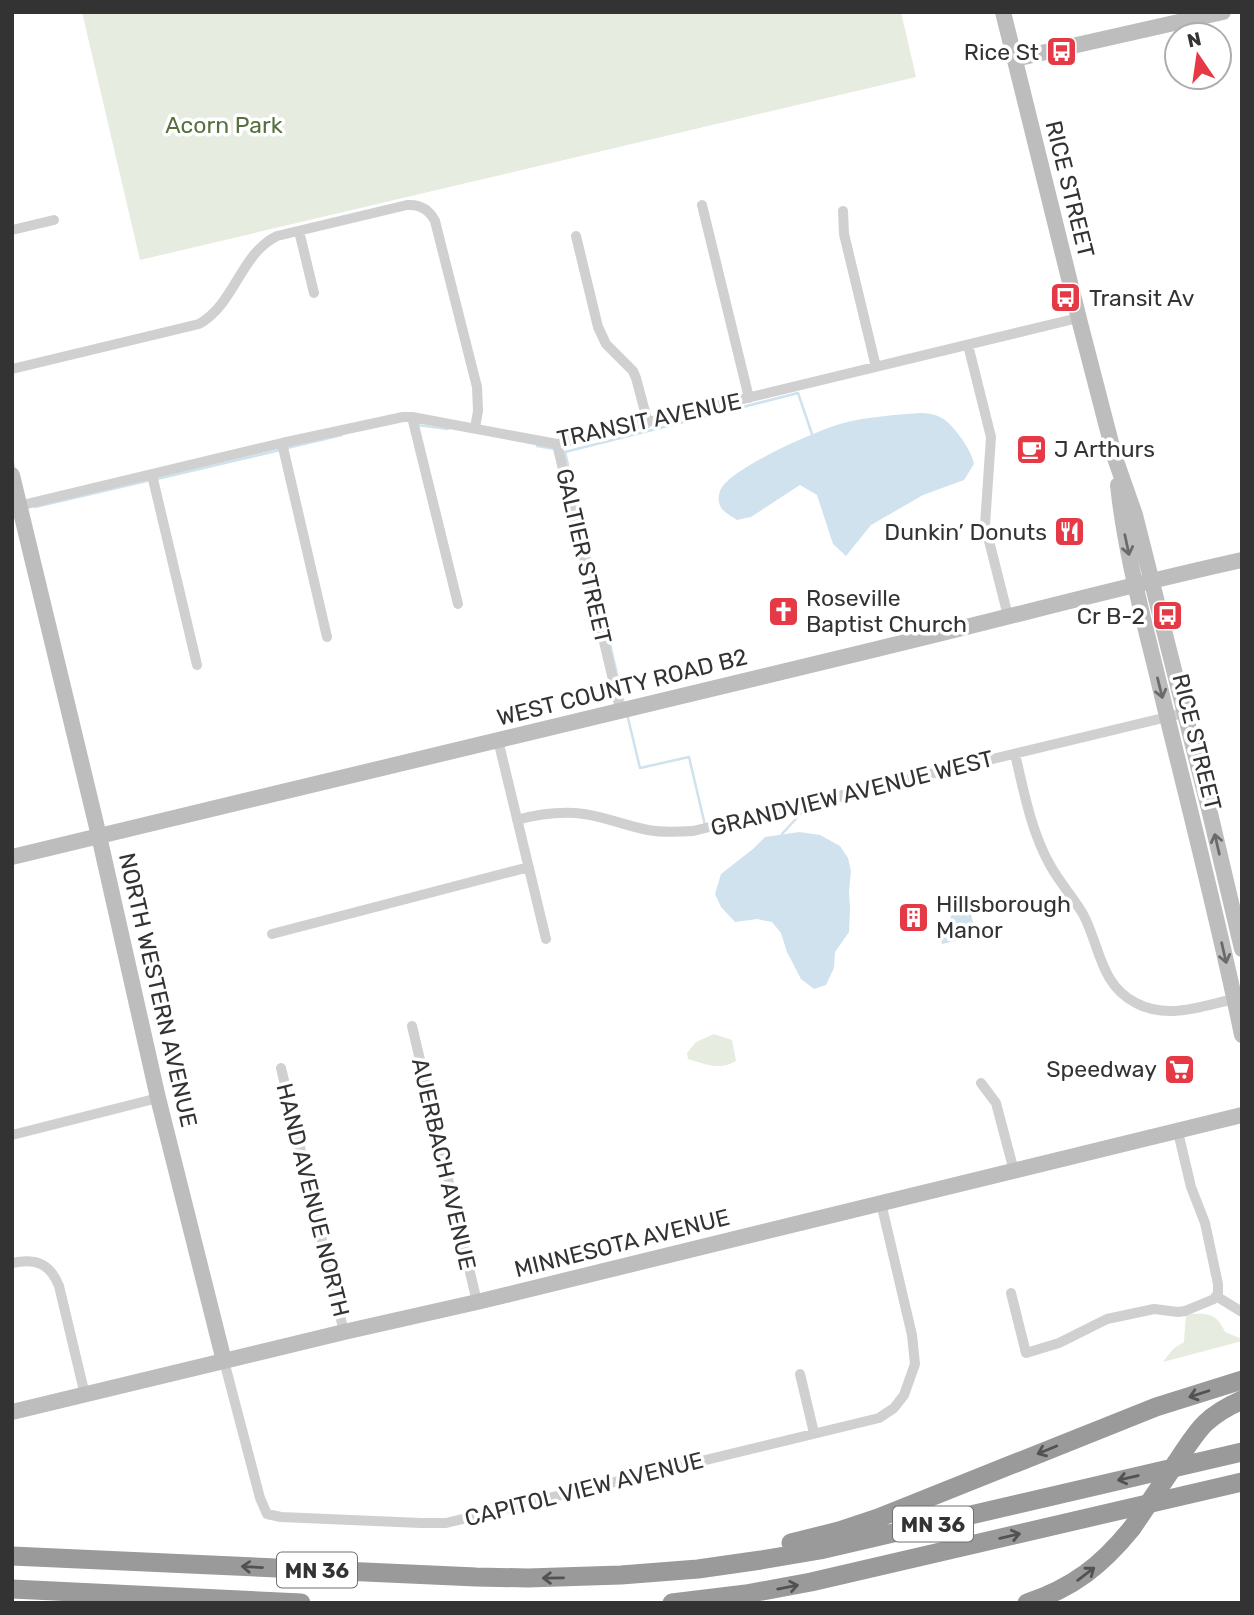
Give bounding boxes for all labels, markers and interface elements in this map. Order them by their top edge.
north arrow [1163,21,1233,91]
text: N [1185,27,1204,53]
bus stop icon: Rice St [1045,35,1079,69]
place label: Rice St [964,38,1039,66]
park label: Acorn Park [165,111,283,139]
street label: RICE STREET [1039,118,1101,260]
bus stop icon: Transit Av [1049,281,1083,315]
place label: Transit Av [1089,284,1195,312]
street label: TRANSIT AVENUE [554,387,744,453]
cafe icon: J Arthurs [1014,432,1048,466]
place label: J Arthurs [1054,435,1155,463]
street label: GALTIER STREET [550,466,618,646]
restaurant icon: Dunkin’ Donuts [1053,515,1087,549]
place label: Dunkin’ Donuts [884,518,1047,546]
one-way arrow [1120,533,1134,556]
place label: Roseville Baptist Church [806,584,967,638]
church icon: Roseville Baptist Church [766,594,800,628]
bus stop icon: Cr B-2 [1151,599,1185,633]
place label: Cr B-2 [1077,602,1145,630]
street label: WEST COUNTY ROAD B2 [494,642,750,732]
street label: RICE STREET [1166,671,1228,813]
one-way arrow [1154,676,1167,699]
street label: GRANDVIEW AVENUE WEST [708,744,996,842]
one-way arrow [1210,833,1223,856]
street label: NORTH WESTERN AVENUE [113,850,203,1130]
place label: Hillsborough Manor [936,890,1071,944]
building icon: Hillsborough Manor [896,900,930,934]
one-way arrow [1218,941,1232,964]
supermarket icon: Speedway [1163,1052,1197,1086]
street label: AUERBACH AVENUE [406,1055,482,1273]
place label: Speedway [1046,1055,1157,1083]
street label: HAND AVENUE NORTH [270,1080,356,1320]
street label: MINNESOTA AVENUE [512,1203,732,1283]
one-way arrow [1188,1388,1210,1401]
one-way arrow [1036,1445,1058,1458]
street label: CAPITOL VIEW AVENUE [462,1446,706,1532]
one-way arrow [1117,1472,1140,1486]
road number: MN 36 [893,1506,973,1542]
one-way arrow [998,1529,1021,1542]
road number: MN 36 [277,1552,357,1588]
one-way arrow [241,1560,264,1573]
one-way arrow [1076,1567,1094,1582]
one-way arrow [542,1571,565,1584]
one-way arrow [776,1579,799,1593]

